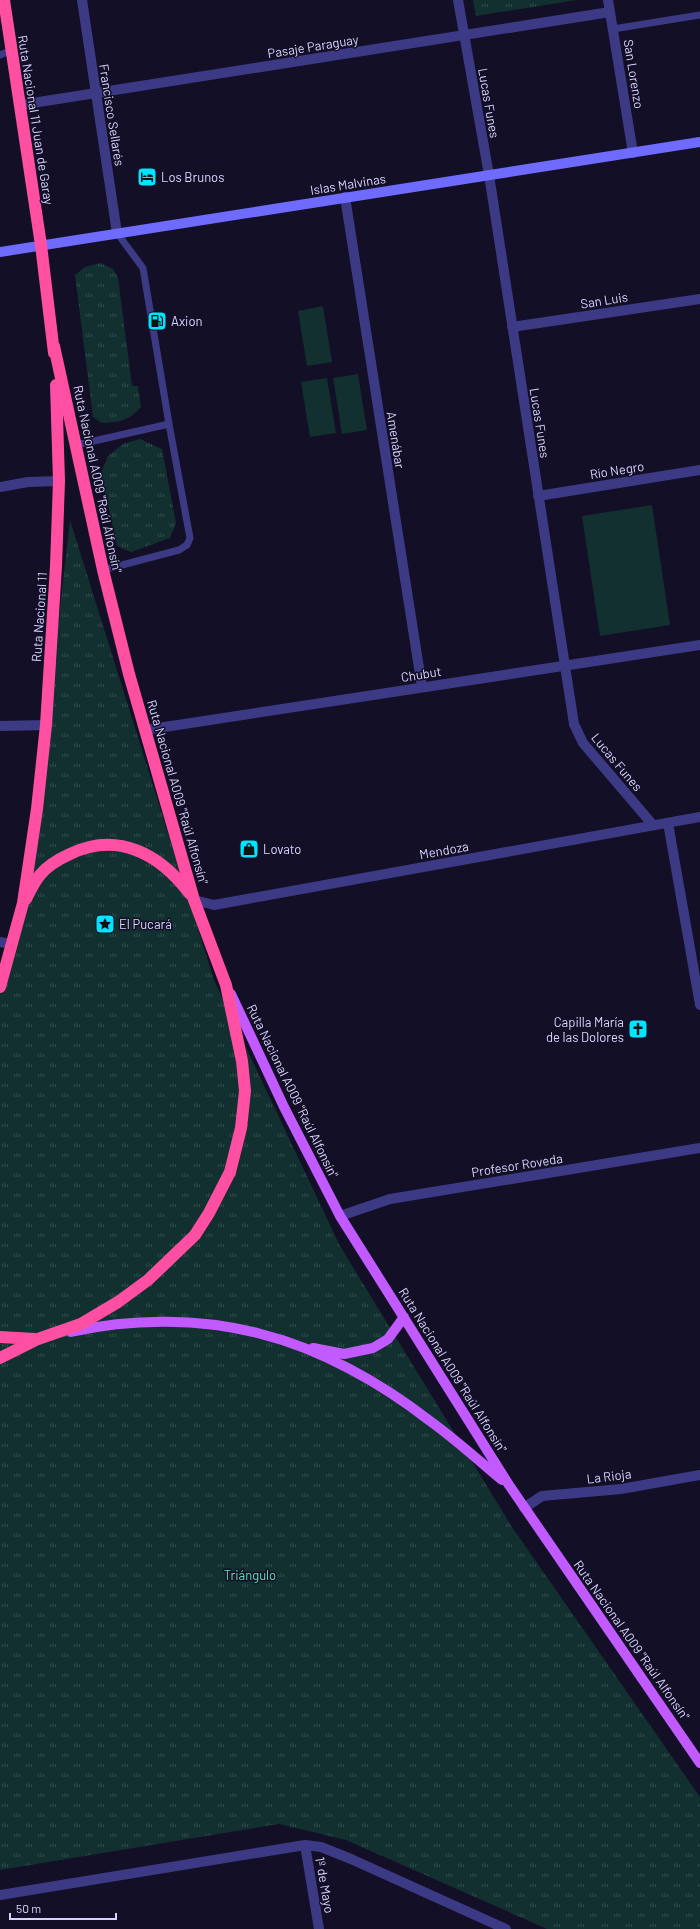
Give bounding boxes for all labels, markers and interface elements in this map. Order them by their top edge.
street label: Pasaje Paraguay [266,31,360,61]
street label: Ruta Nacional 11 Juan de Garay [15,34,57,206]
street label: San Lorenzo [621,38,647,110]
street label: Francisco Sellarés [96,63,128,167]
street label: Lucas Funes [475,67,503,139]
hotel icon: Los Brunos [136,166,158,188]
place label: Los Brunos [161,169,224,185]
street label: Islas Malvinas [309,170,387,198]
street label: San Luis [579,288,629,312]
fuel station icon: Axion [146,310,168,332]
place label: Axion [171,313,203,329]
street label: Ruta Nacional A009 "Raúl Alfonsín" [70,384,126,575]
street label: Lucas Funes [527,387,553,459]
street label: Amenábar [384,410,408,470]
street label: Río Negro [589,458,645,482]
street label: Ruta Nacional 11 [28,572,50,662]
street label: Chubut [400,663,442,685]
street label: Ruta Nacional A009 "Raúl Alfonsín" [144,698,212,887]
street label: Lucas Funes [588,730,646,794]
shop icon: Lovato [238,838,260,860]
street label: Mendoza [418,838,470,862]
place label: Lovato [263,841,301,857]
place icon: El Pucará [94,913,116,935]
place label: El Pucará [119,916,172,932]
street label: Ruta Nacional A009 "Raúl Alfonsín" [244,1001,342,1181]
place label: Capilla María de las Dolores [546,1014,624,1045]
church icon: Capilla María de las Dolores [627,1018,649,1040]
street label: Profesor Roveda [470,1150,564,1180]
street label: Ruta Nacional A009 "Raúl Alfonsín" [396,1285,511,1456]
street label: La Rioja [586,1465,632,1487]
street label: Ruta Nacional A009 "Raúl Alfonsín" [571,1557,694,1723]
park label: Triángulo [224,1567,276,1583]
street label: 1º de Mayo [312,1856,338,1914]
scale bar [10,1895,116,1921]
text: 50 m [16,1901,41,1915]

